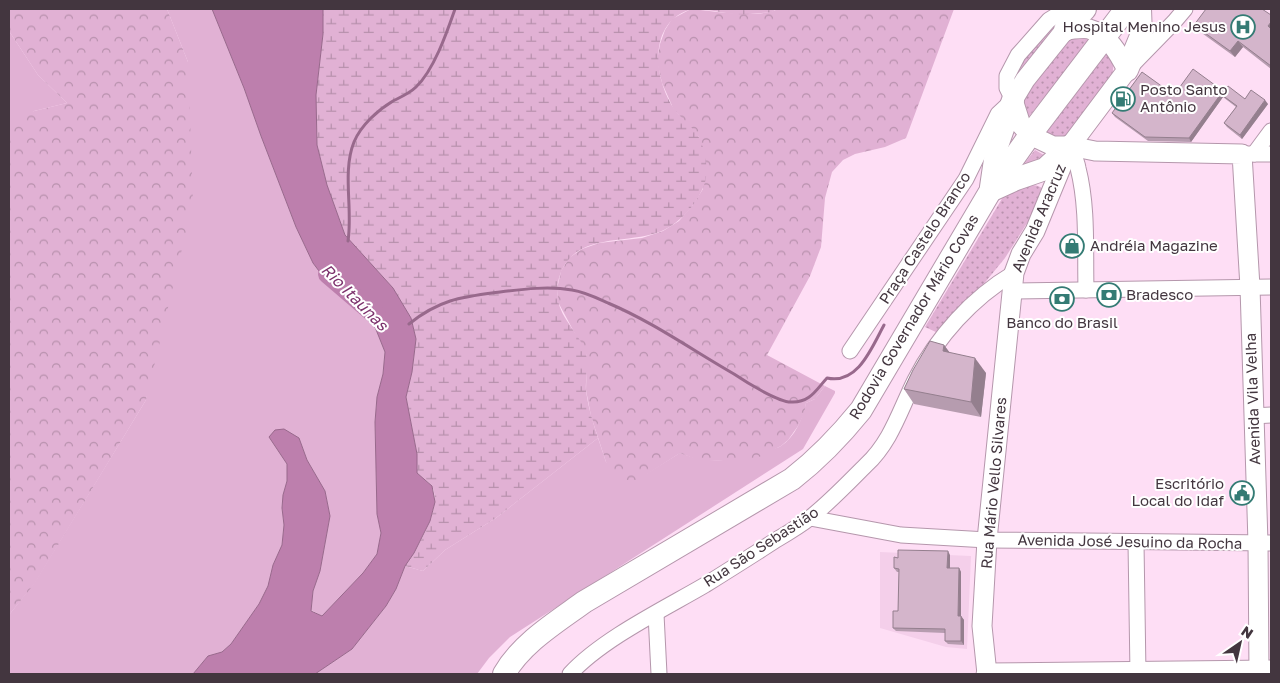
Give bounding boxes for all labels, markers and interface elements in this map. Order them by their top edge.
hospital icon: Hospital Menino Jesus [1230,14,1256,40]
place label: Hospital Menino Jesus [1063,17,1226,35]
place label: Posto Santo Antônio [1140,80,1228,115]
fuel station icon: Posto Santo Antônio [1110,86,1136,112]
street label: Avenida Aracruz [1007,161,1069,274]
street label: Praça Castelo Branco [875,168,974,307]
street label: Rodovia Governador Mário Covas [845,211,982,422]
shop icon: Andréia Magazine [1059,233,1085,259]
place label: Andréia Magazine [1090,236,1218,254]
water label: Rio Itaúnas [317,259,394,336]
bank icon: Bradesco [1096,282,1122,308]
place label: Bradesco [1126,285,1193,303]
bank icon: Banco do Brasil [1049,286,1075,312]
place label: Banco do Brasil [1006,313,1118,331]
street label: Avenida Vila Velha [1241,333,1263,465]
street label: Rua Mário Vello Silvares [977,396,1009,569]
place label: Escritório Local do Idaf [1132,474,1225,509]
public building icon: Escritório Local do Idaf [1229,480,1255,506]
street label: Rua São Sebastião [700,502,821,590]
street label: Avenida José Jesuino da Rocha [1017,530,1243,552]
north arrow [1215,618,1265,668]
text: N [1238,622,1257,642]

